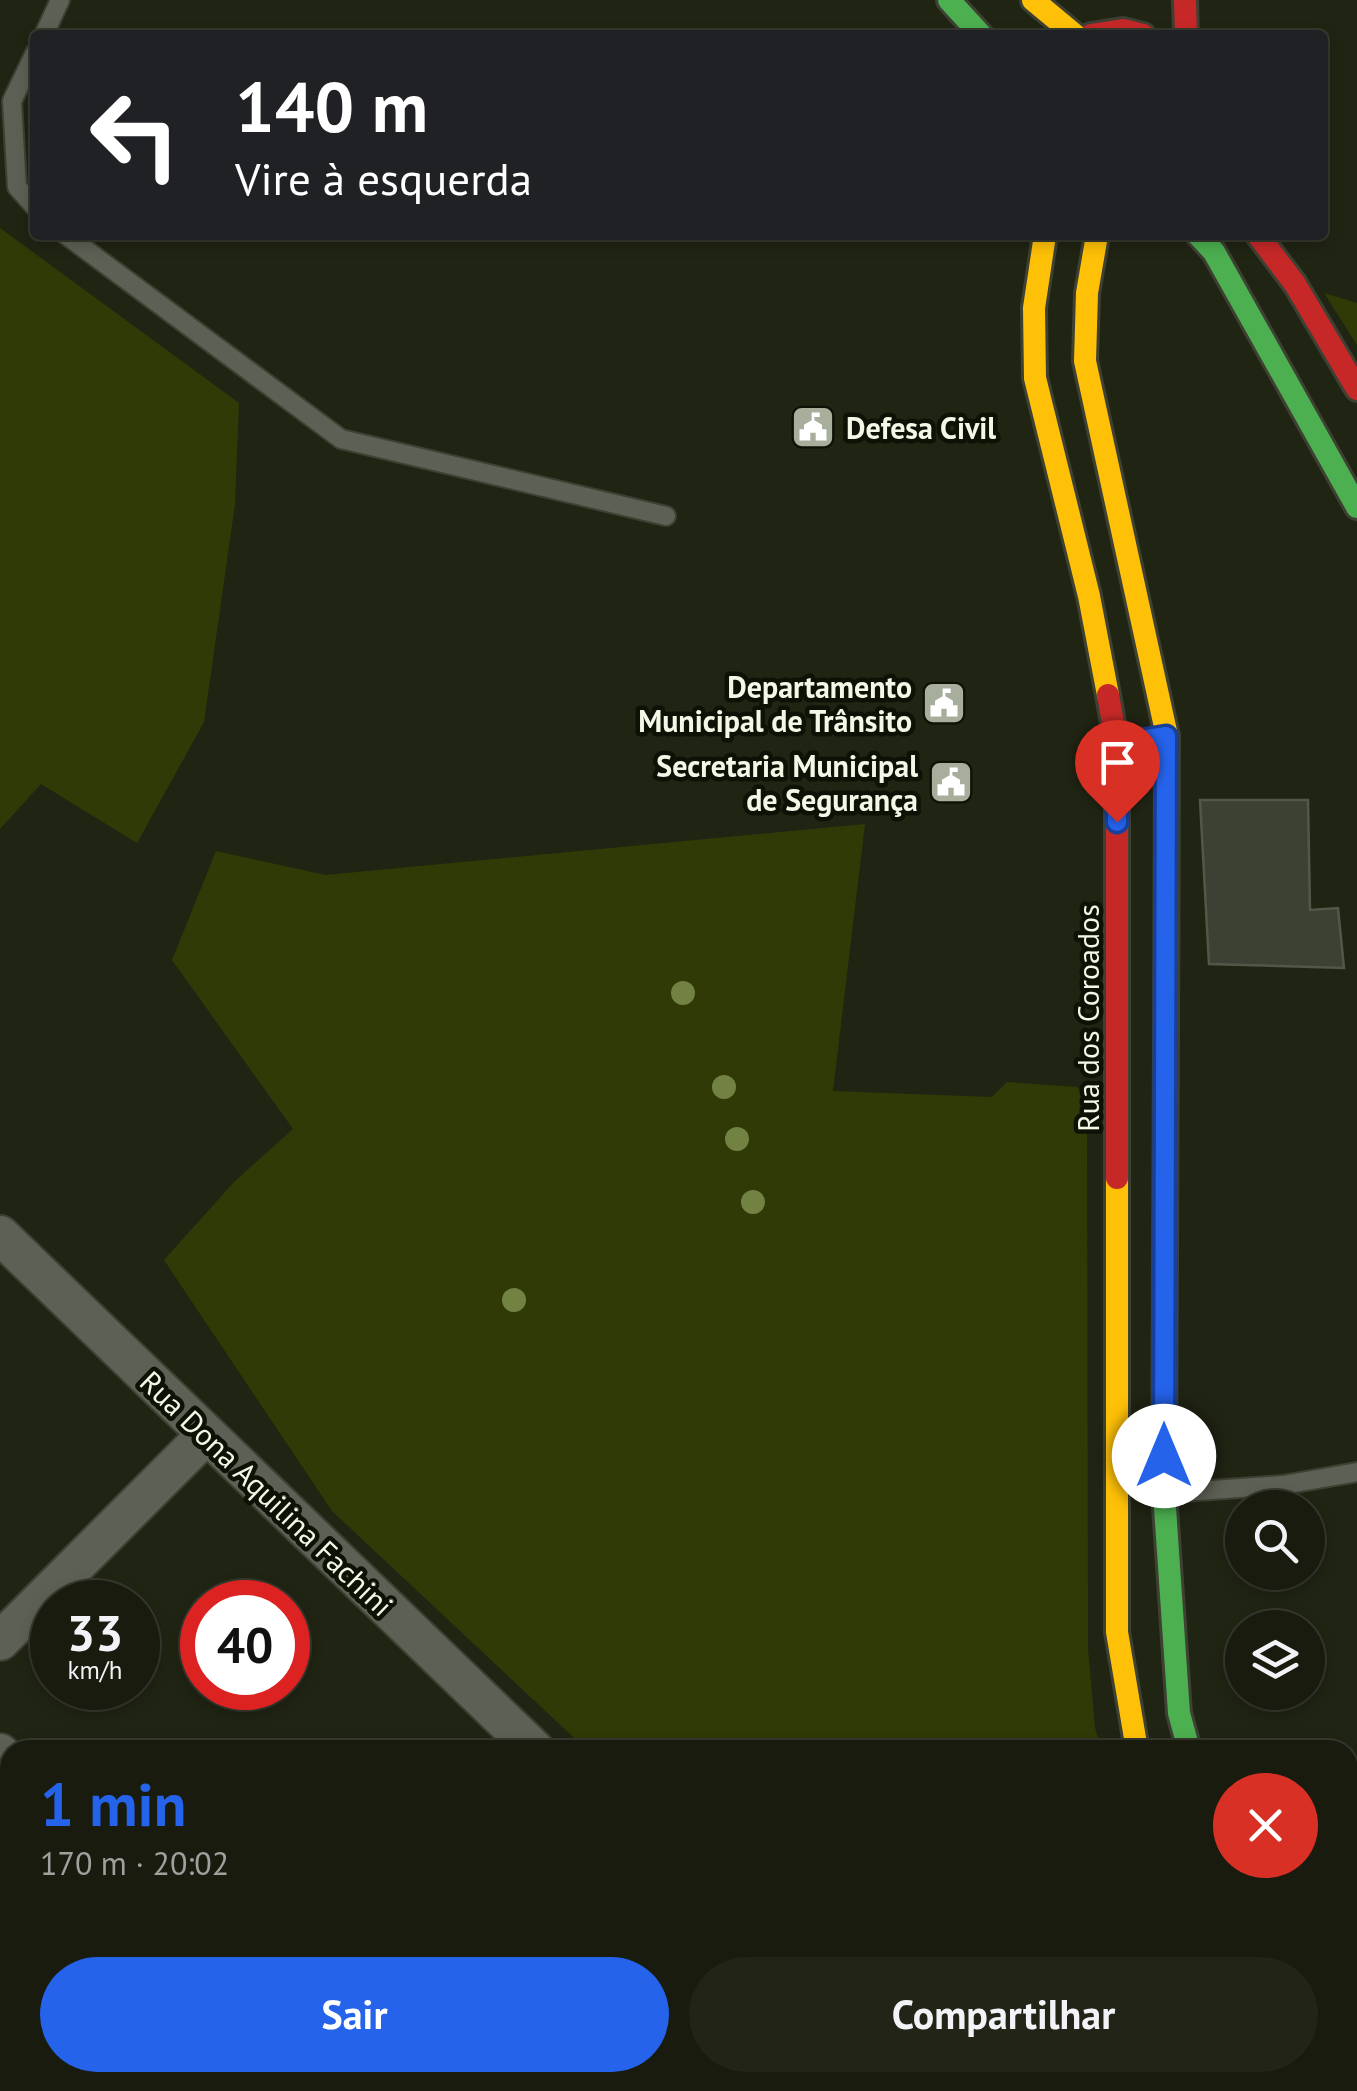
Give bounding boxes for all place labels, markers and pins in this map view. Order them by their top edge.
public building icon: Defesa Civil [790,404,836,450]
place label: Defesa Civil [846,408,996,447]
place label: Departamento Municipal de Trânsito [638,667,912,740]
public building icon: Departamento Municipal de Trânsito [921,680,967,726]
pin [1075,720,1160,823]
place label: Secretaria Municipal de Segurança [656,746,918,819]
public building icon: Secretaria Municipal de Segurança [928,759,974,805]

